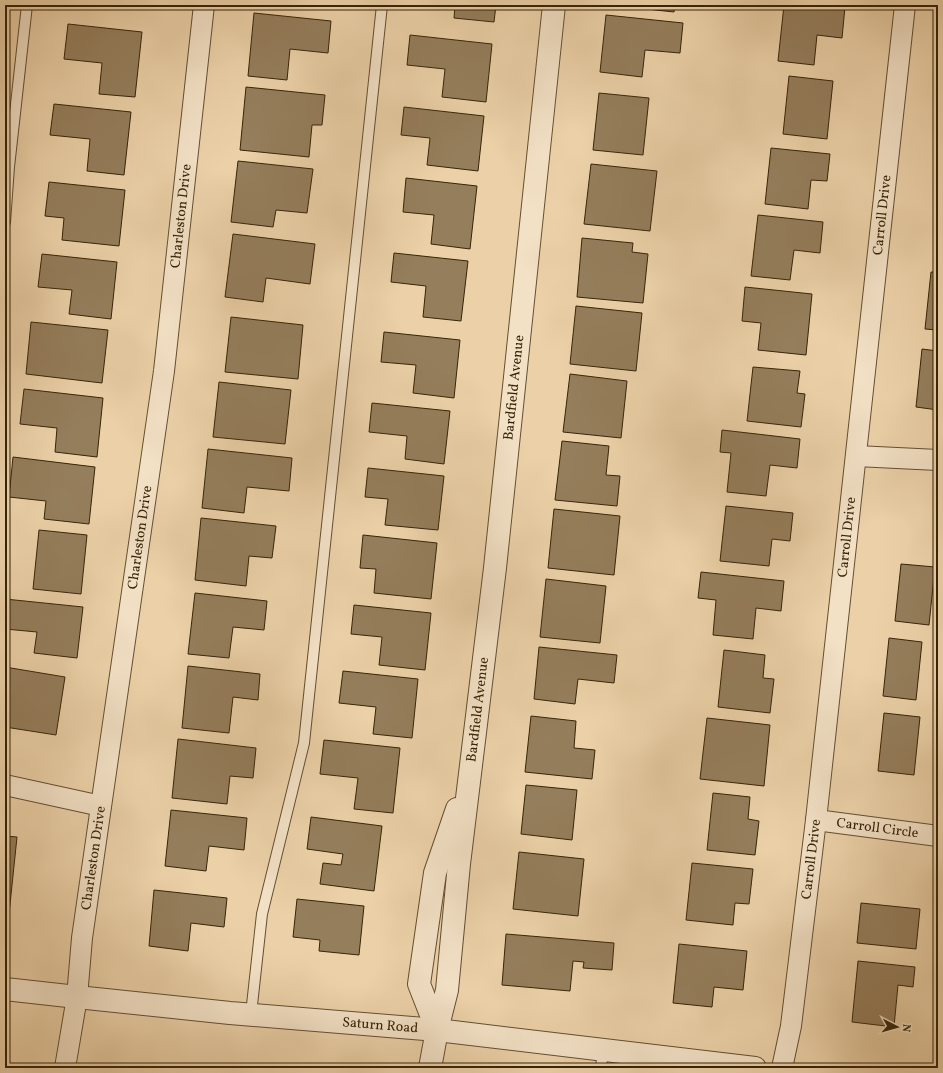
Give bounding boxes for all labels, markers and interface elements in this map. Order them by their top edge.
street label: Charleston Drive [166,163,196,269]
street label: Carroll Drive [868,174,896,256]
street label: Bardfield Avenue [499,334,529,441]
street label: Charleston Drive [123,484,157,591]
street label: Carroll Drive [833,496,861,578]
street label: Bardfield Avenue [462,656,494,763]
street label: Charleston Drive [77,804,111,911]
street label: Carroll Circle [835,813,920,843]
street label: Carroll Drive [797,818,826,900]
north arrow [877,1007,917,1047]
street label: Saturn Road [342,1013,419,1038]
text: N [898,1023,913,1033]

